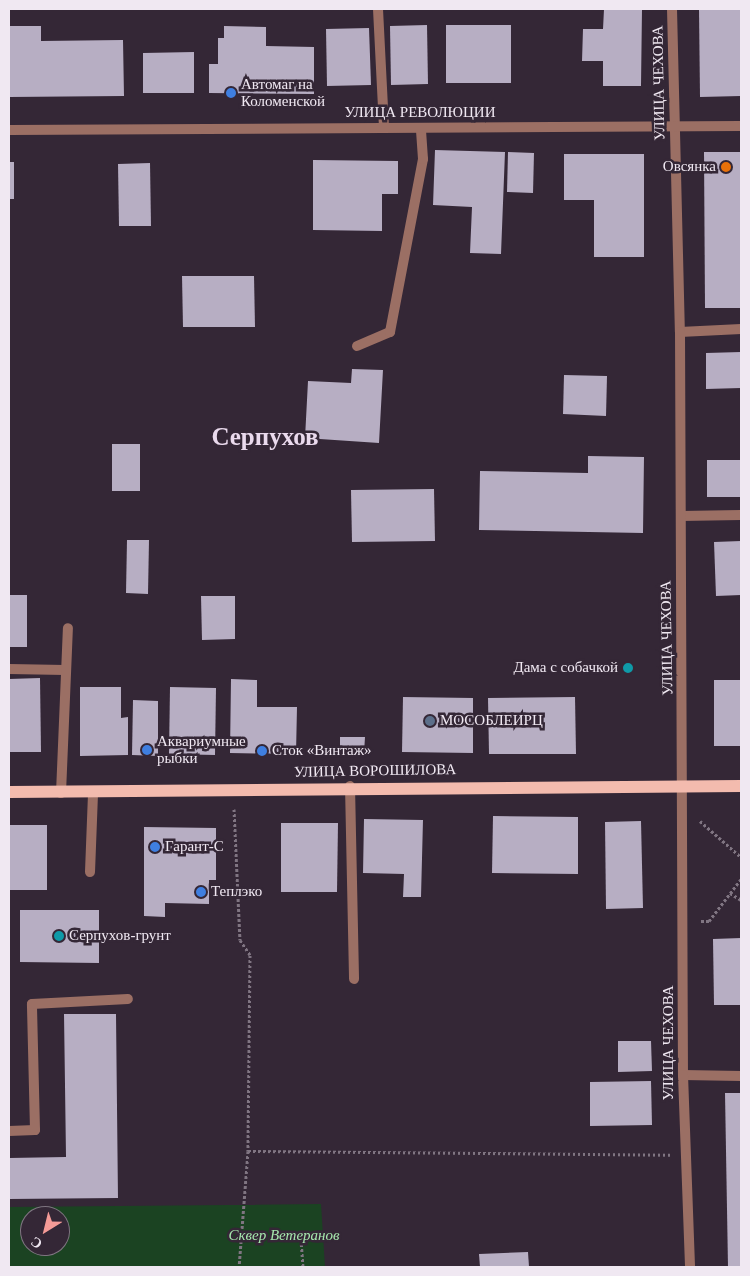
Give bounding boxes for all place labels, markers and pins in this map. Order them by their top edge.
place label: Автомаг на Коломенской [241,75,325,110]
marker: Автомаг на Коломенской [225,87,237,99]
place label: Овсянка [663,158,716,176]
marker: Овсянка [720,161,732,173]
place label: Дама с собачкой [513,659,618,677]
marker: Дама с собачкой [622,662,634,674]
place label: МОСОБЛЕИРЦ [440,712,543,730]
marker: МОСОБЛЕИРЦ [424,715,436,727]
place label: Аквариумные рыбки [157,732,246,767]
place label: Сток «Винтаж» [272,742,372,760]
marker: Аквариумные рыбки [141,744,153,756]
marker: Сток «Винтаж» [256,745,268,757]
place label: Гарант-С [165,838,224,856]
marker: Гарант-С [149,841,161,853]
place label: Теплэко [211,883,262,901]
marker: Теплэко [195,886,207,898]
place label: Серпухов-грунт [69,927,171,945]
marker: Серпухов-грунт [53,930,65,942]

